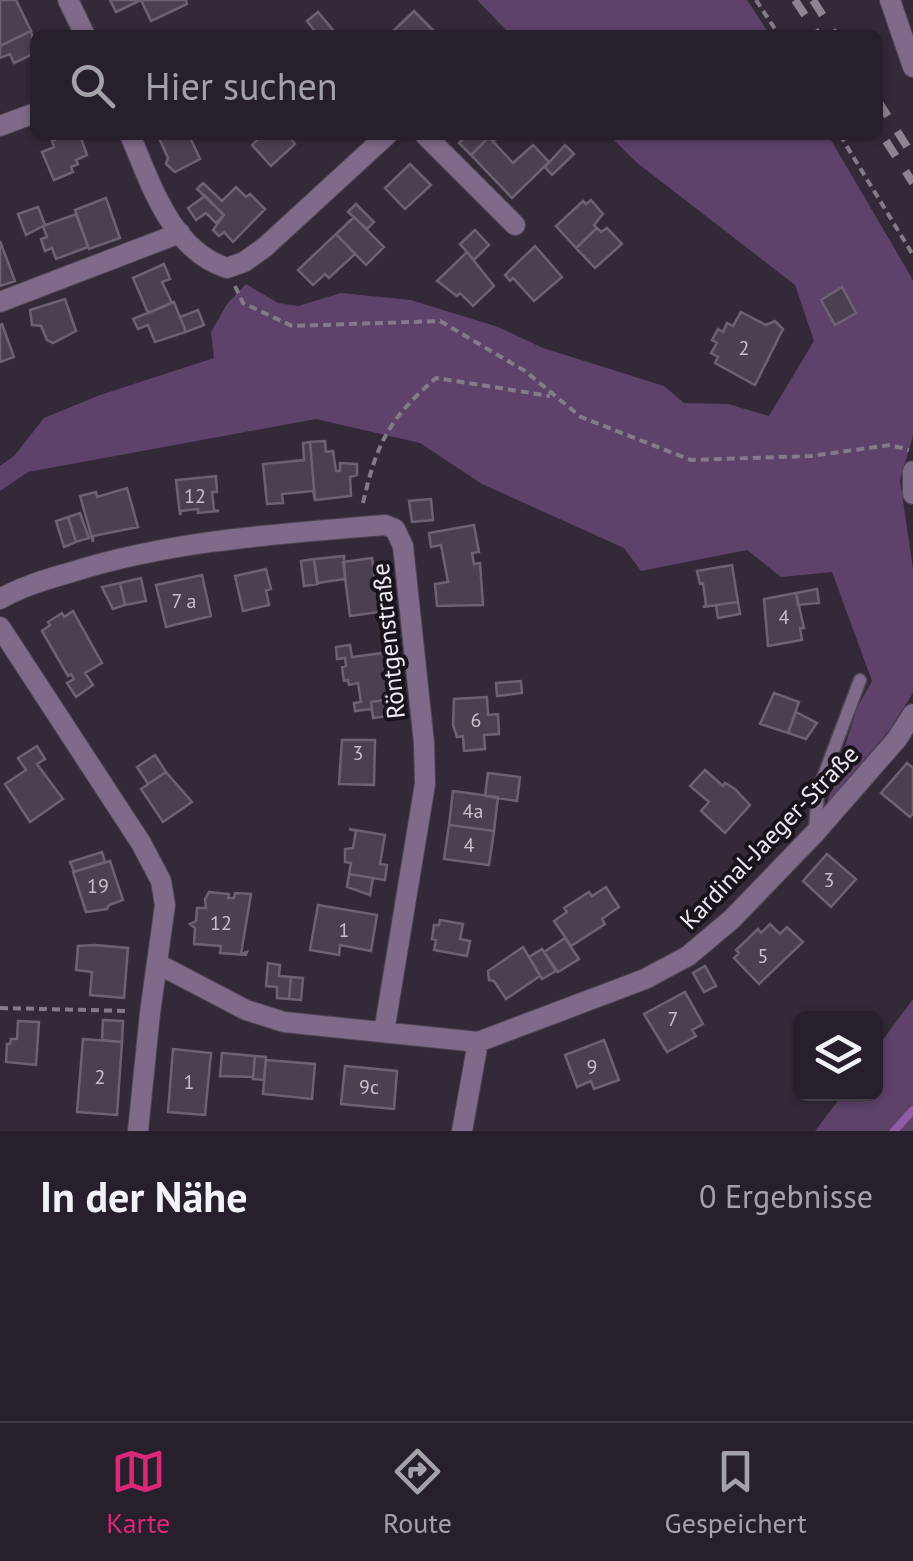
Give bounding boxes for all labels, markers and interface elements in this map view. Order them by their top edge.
search box [30,30,883,140]
icon: search [65,58,120,113]
text: Hier suchen [145,61,338,110]
house number: 2 [739,335,749,361]
house number: 12 [184,483,206,509]
street label: Röntgenstraße [364,562,412,720]
house number: 7 a [171,588,197,614]
house number: 4 [779,604,790,630]
house number: 6 [471,707,481,733]
street label: Kardinal-Jaeger-Straße [673,738,865,936]
house number: 3 [353,740,363,766]
house number: 4a [463,798,483,824]
house number: 4 [464,832,475,858]
house number: 3 [824,867,834,893]
house number: 19 [87,873,109,899]
house number: 12 [210,910,232,936]
house number: 1 [339,917,349,943]
house number: 5 [758,943,768,969]
house number: 7 [668,1006,678,1032]
map controls [793,1011,883,1101]
button: layers [793,1011,883,1101]
house number: 9 [587,1054,597,1080]
house number: 2 [95,1064,105,1090]
house number: 1 [184,1069,194,1095]
house number: 9c [359,1074,379,1100]
text: In der Nähe [40,1169,247,1224]
text: 0 Ergebnisse [699,1175,873,1217]
tab: Karte [106,1444,170,1541]
tab: Route [383,1444,452,1541]
tab: Gespeichert [665,1444,807,1541]

